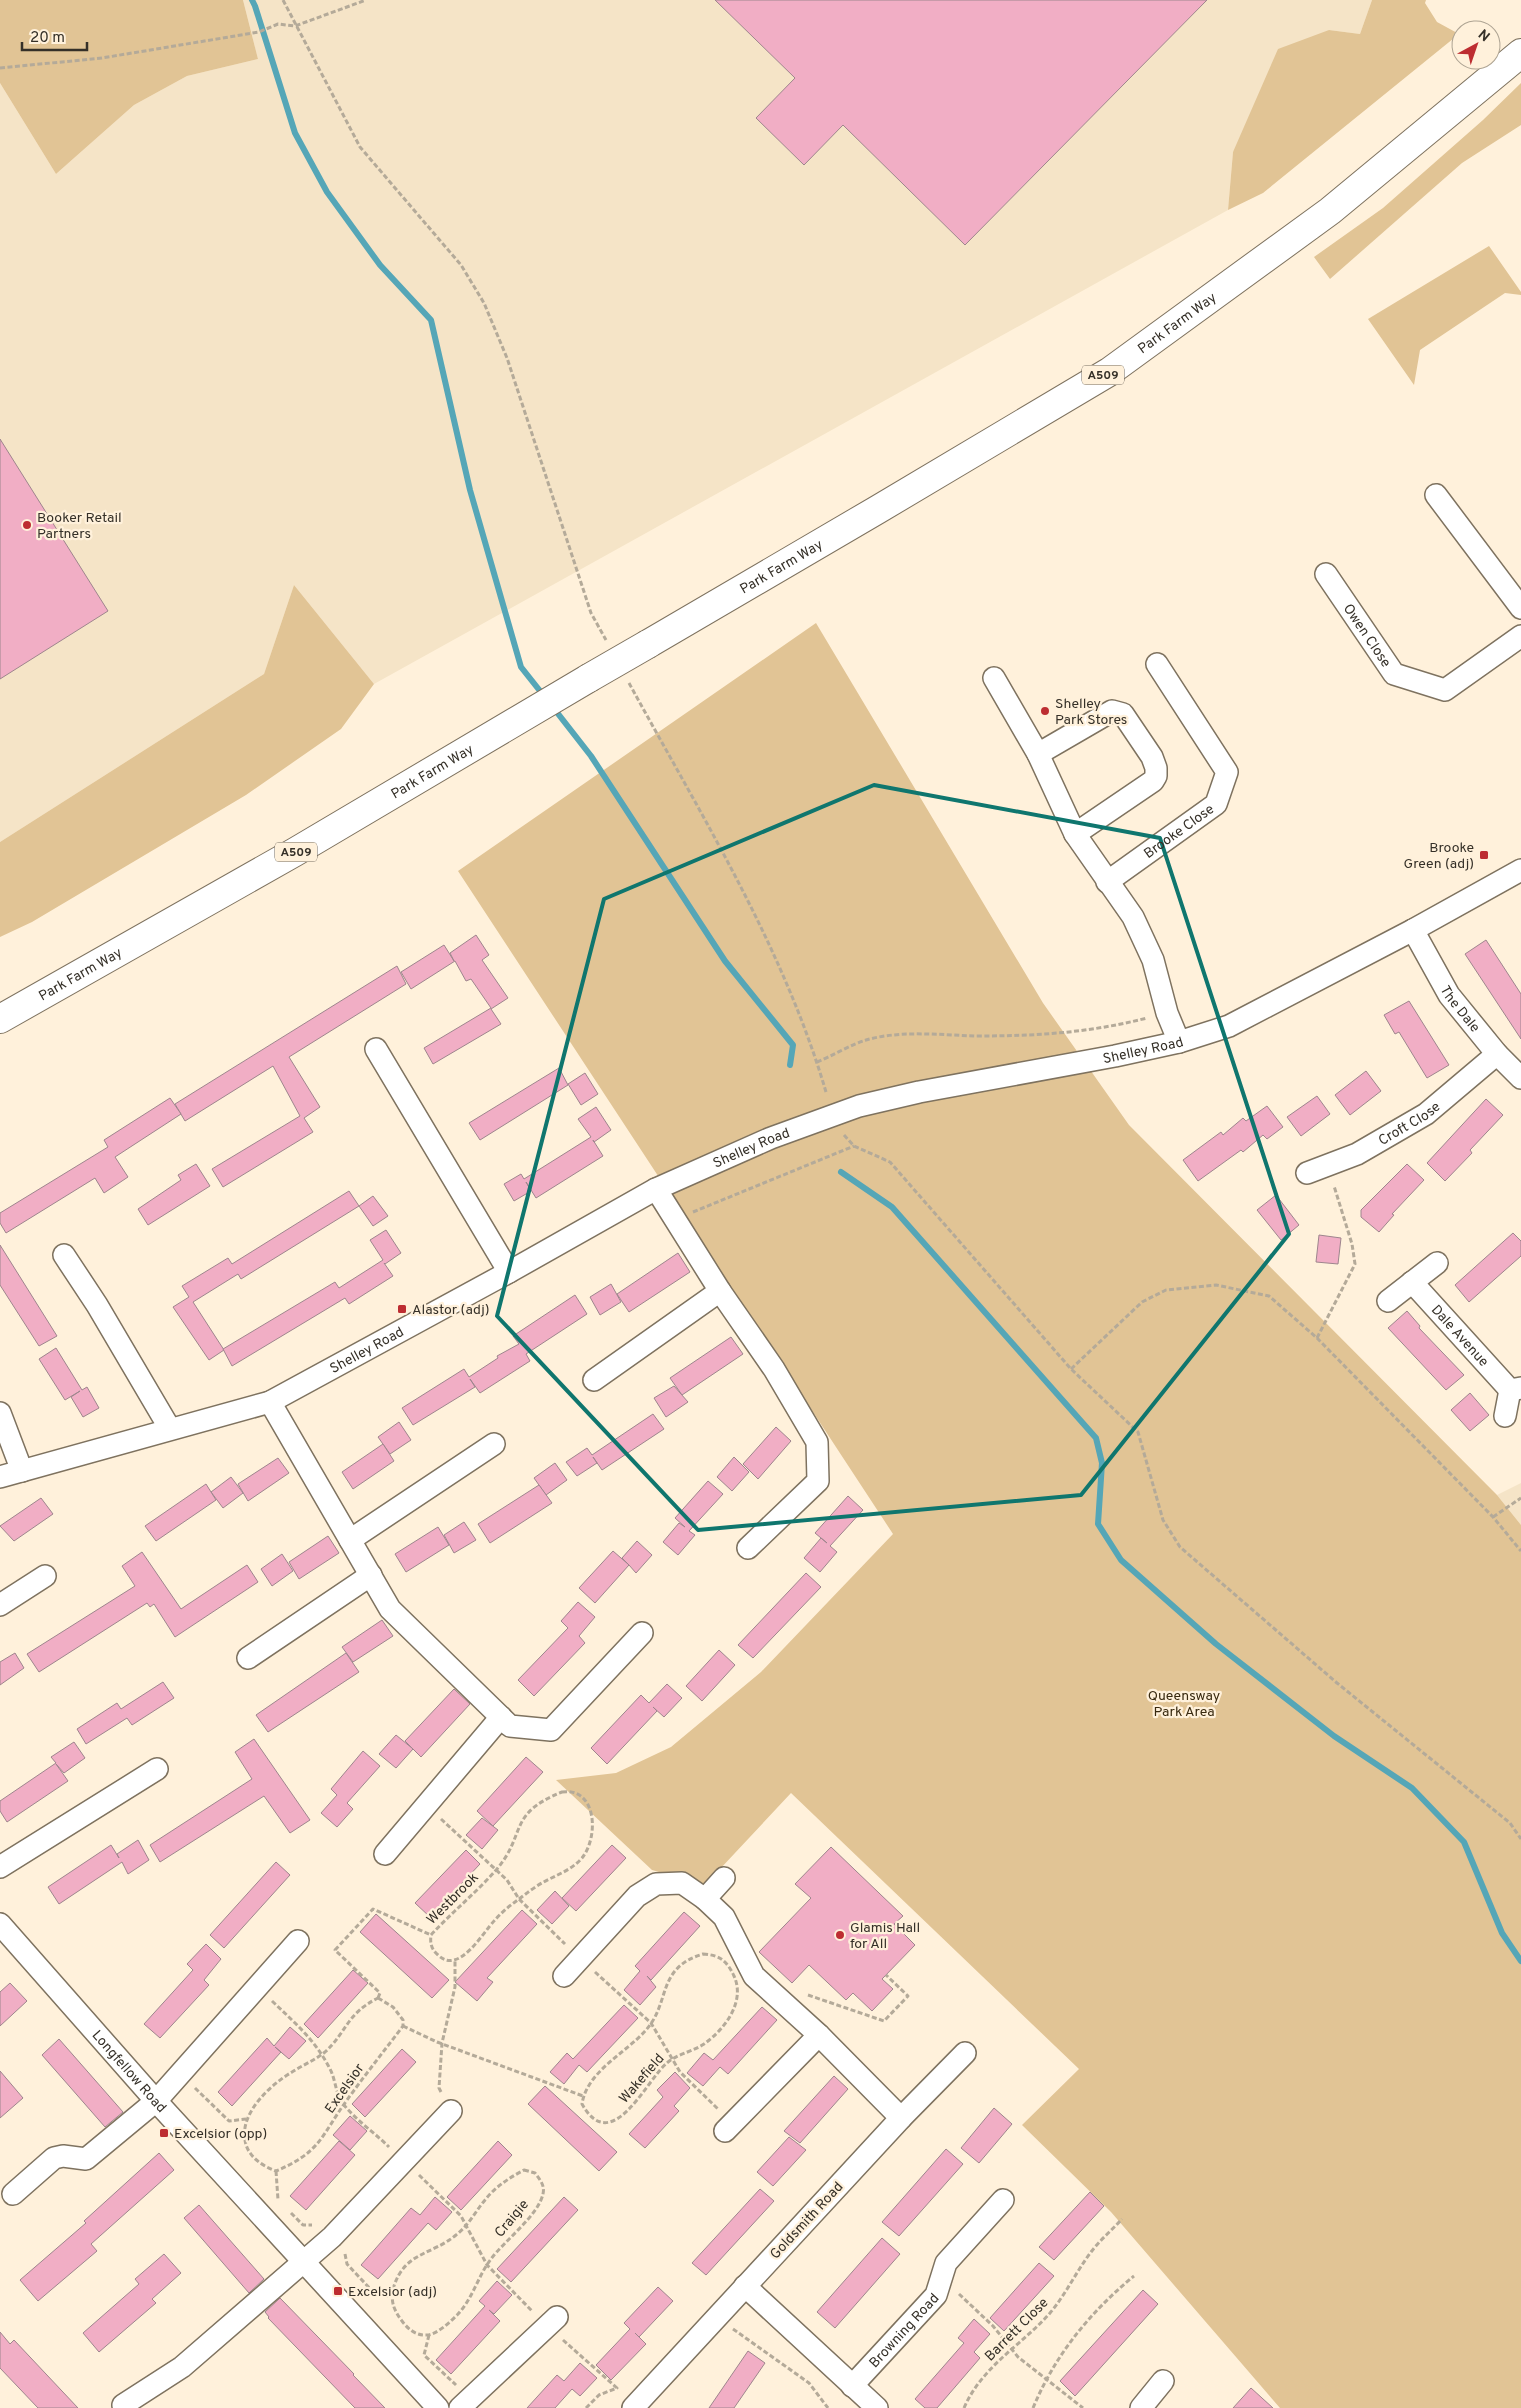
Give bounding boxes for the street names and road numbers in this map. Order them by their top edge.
street label: Park Farm Way [1135,290,1220,358]
road number: A509 [1082,366,1124,384]
street label: Park Farm Way [737,537,826,598]
street label: Owen Close [1339,601,1394,671]
street label: Park Farm Way [388,741,477,803]
street label: Brooke Close [1141,801,1218,863]
road number: A509 [275,842,317,862]
street label: Park Farm Way [36,945,125,1005]
street label: The Dale [1436,983,1483,1036]
street label: Shelley Road [1102,1034,1186,1068]
street label: Croft Close [1376,1099,1444,1150]
street label: Shelley Road [711,1125,792,1173]
street label: Dale Avenue [1427,1302,1492,1371]
street label: Shelley Road [327,1324,407,1378]
street label: Westbrook [424,1870,483,1929]
street label: Longfellow Road [88,2027,169,2117]
street label: Wakefield [616,2051,668,2107]
street label: Excelsior [322,2060,369,2117]
street label: Goldsmith Road [767,2179,847,2263]
street label: Craigie [491,2197,533,2241]
street label: Browning Road [866,2290,943,2372]
street label: Barrett Close [982,2295,1052,2365]

